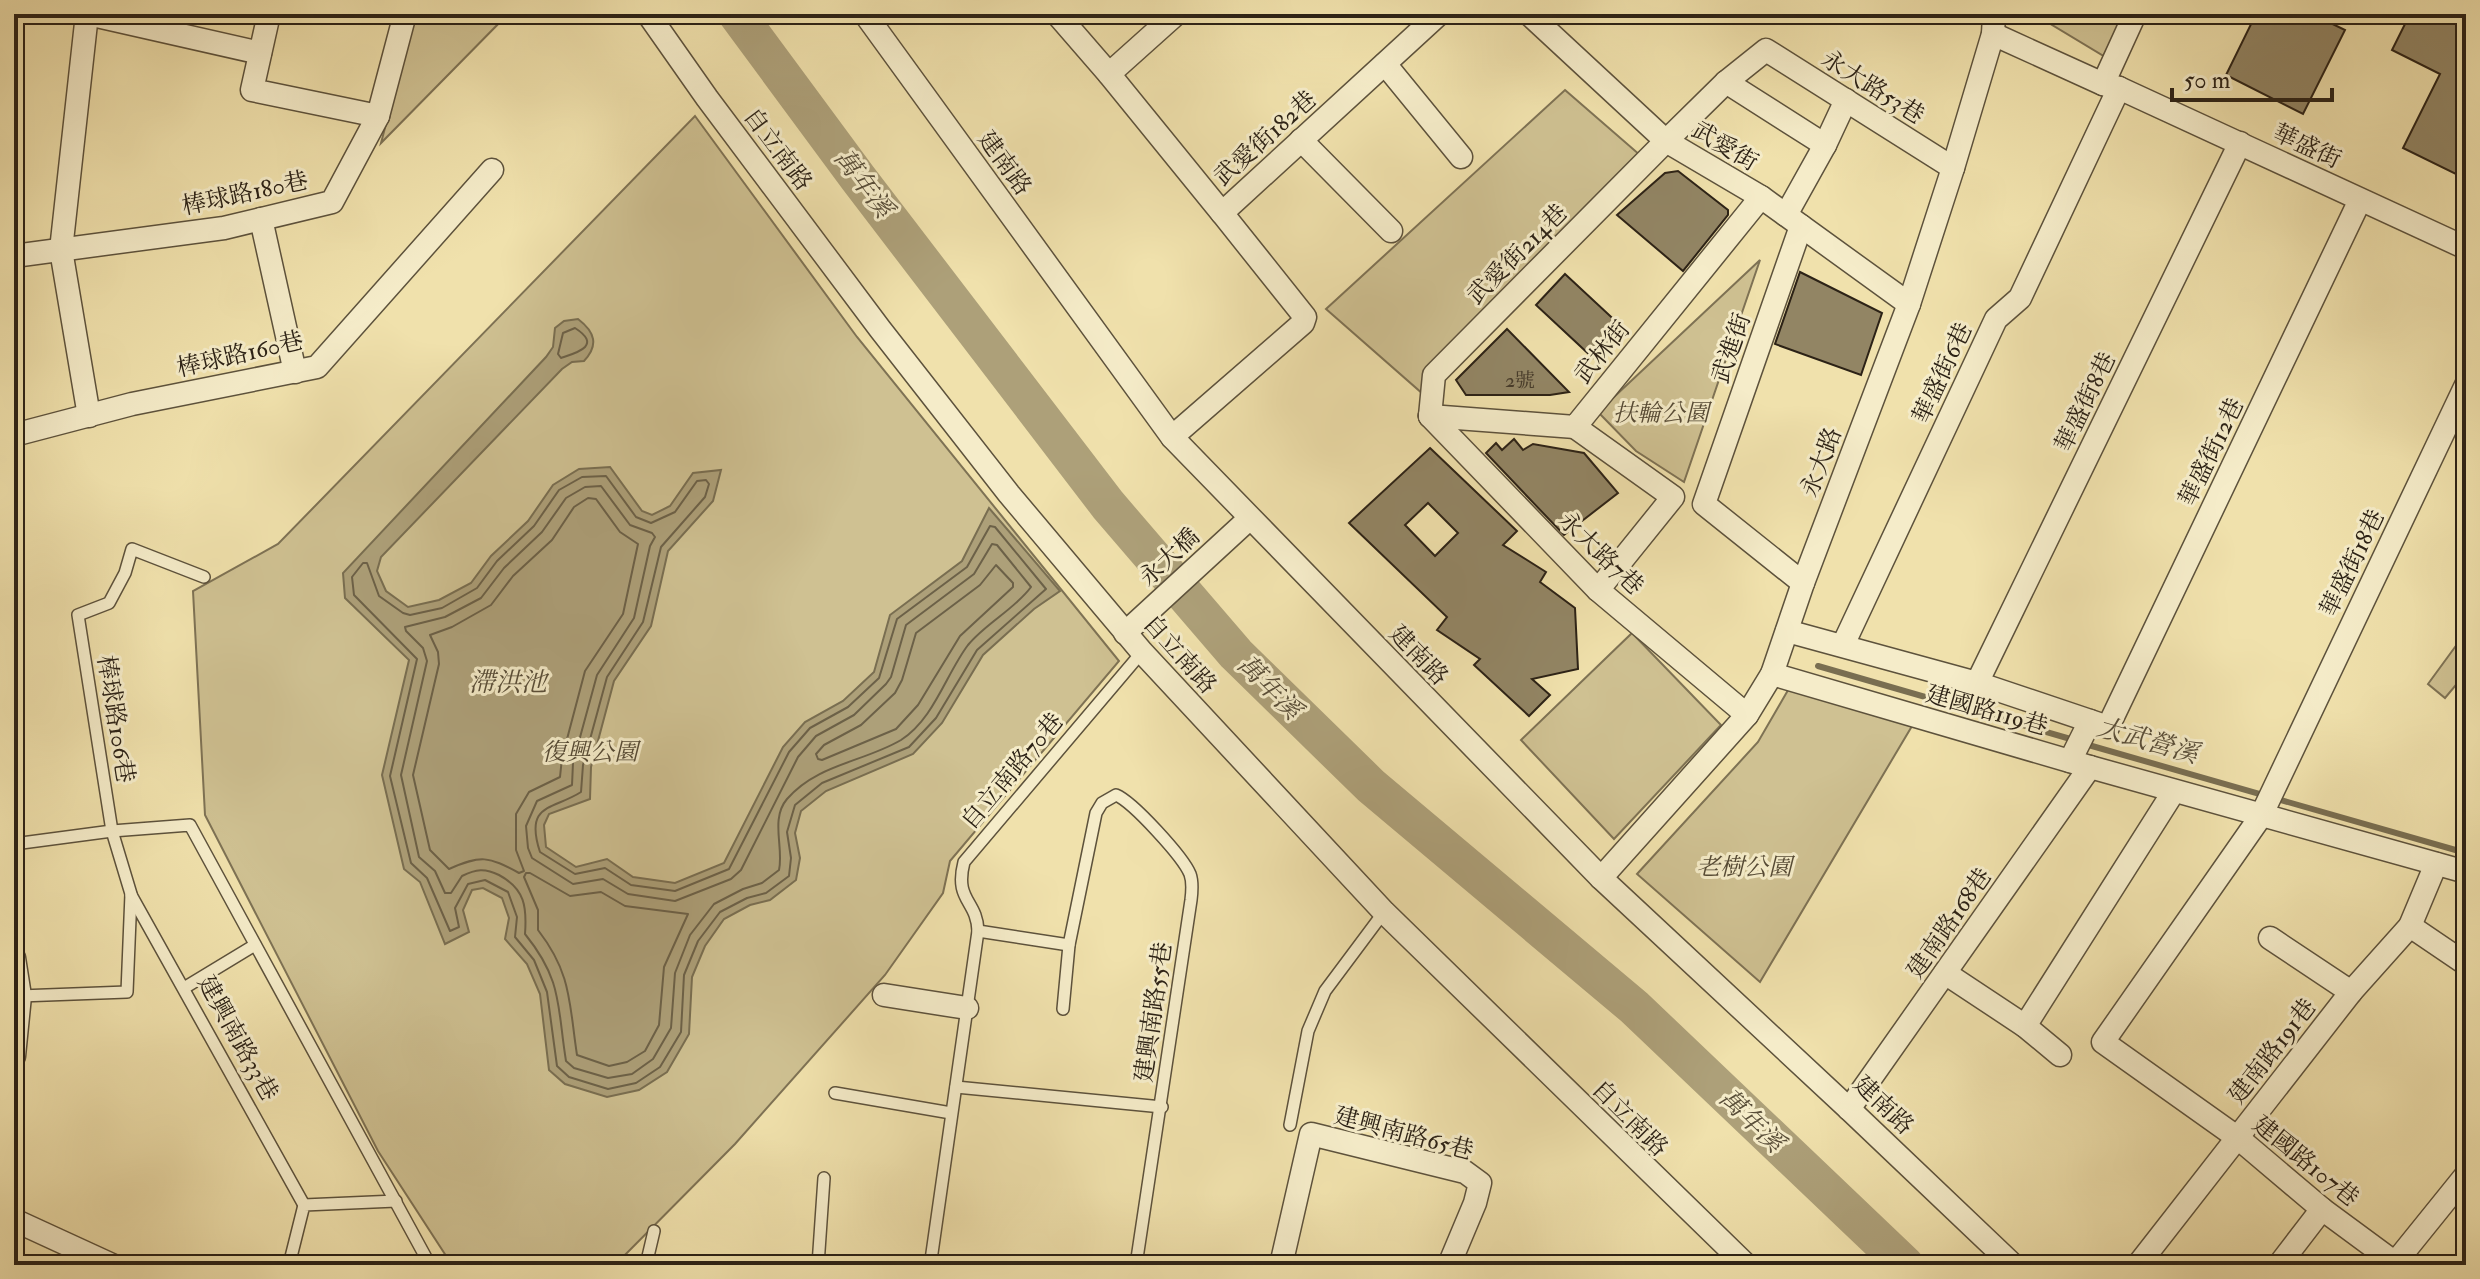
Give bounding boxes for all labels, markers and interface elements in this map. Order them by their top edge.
street label: 永大路53巷 [1815,44,1930,131]
scale bar [2172,52,2332,102]
text: 50 m [2184,65,2231,96]
street label: 武愛街182巷 [1207,84,1323,193]
street label: 自立南路 [736,102,819,197]
street label: 武愛街 [1686,115,1764,178]
street label: 華盛街 [2268,117,2346,176]
street label: 建南路 [971,125,1038,202]
water label: 萬年溪 [827,143,901,227]
street label: 棒球路180巷 [179,165,311,222]
street label: 武愛街214巷 [1461,198,1574,311]
street label: 武進街 [1705,309,1758,387]
street label: 武林街 [1568,315,1637,390]
street label: 華盛街6巷 [1906,318,1979,429]
street label: 棒球路160巷 [174,325,306,384]
street label: 華盛街8巷 [2048,347,2123,457]
house number: 2號 [1505,368,1535,393]
street label: 華盛街12巷 [2172,393,2251,511]
park label: 扶輪公園 [1613,398,1713,429]
street label: 永大路 [1794,423,1849,501]
street label: 華盛街18巷 [2313,504,2392,622]
street label: 永大路7巷 [1551,505,1650,602]
street label: 永大橋 [1132,521,1206,593]
street label: 自立南路 [1136,608,1223,700]
street label: 建南路 [1382,619,1455,692]
water label: 萬年溪 [1230,649,1310,729]
street label: 棒球路106巷 [90,653,141,785]
water label: 滯洪池 [469,667,550,699]
street label: 建國路119巷 [1922,678,2051,743]
street label: 自立南路70巷 [954,706,1070,836]
water label: 大武營溪 [2093,711,2205,771]
park label: 復興公園 [542,737,642,768]
park label: 老樹公園 [1696,852,1796,883]
street label: 建南路168巷 [1900,862,1999,985]
street label: 建興南路55巷 [1128,940,1179,1084]
street label: 建興南路33巷 [190,970,285,1106]
street label: 建南路191巷 [2222,992,2323,1110]
street label: 建南路 [1847,1069,1920,1142]
street label: 自立南路 [1585,1073,1675,1163]
water label: 萬年溪 [1712,1082,1793,1161]
street label: 建興南路65巷 [1331,1100,1477,1167]
street label: 建國路107巷 [2246,1109,2365,1214]

